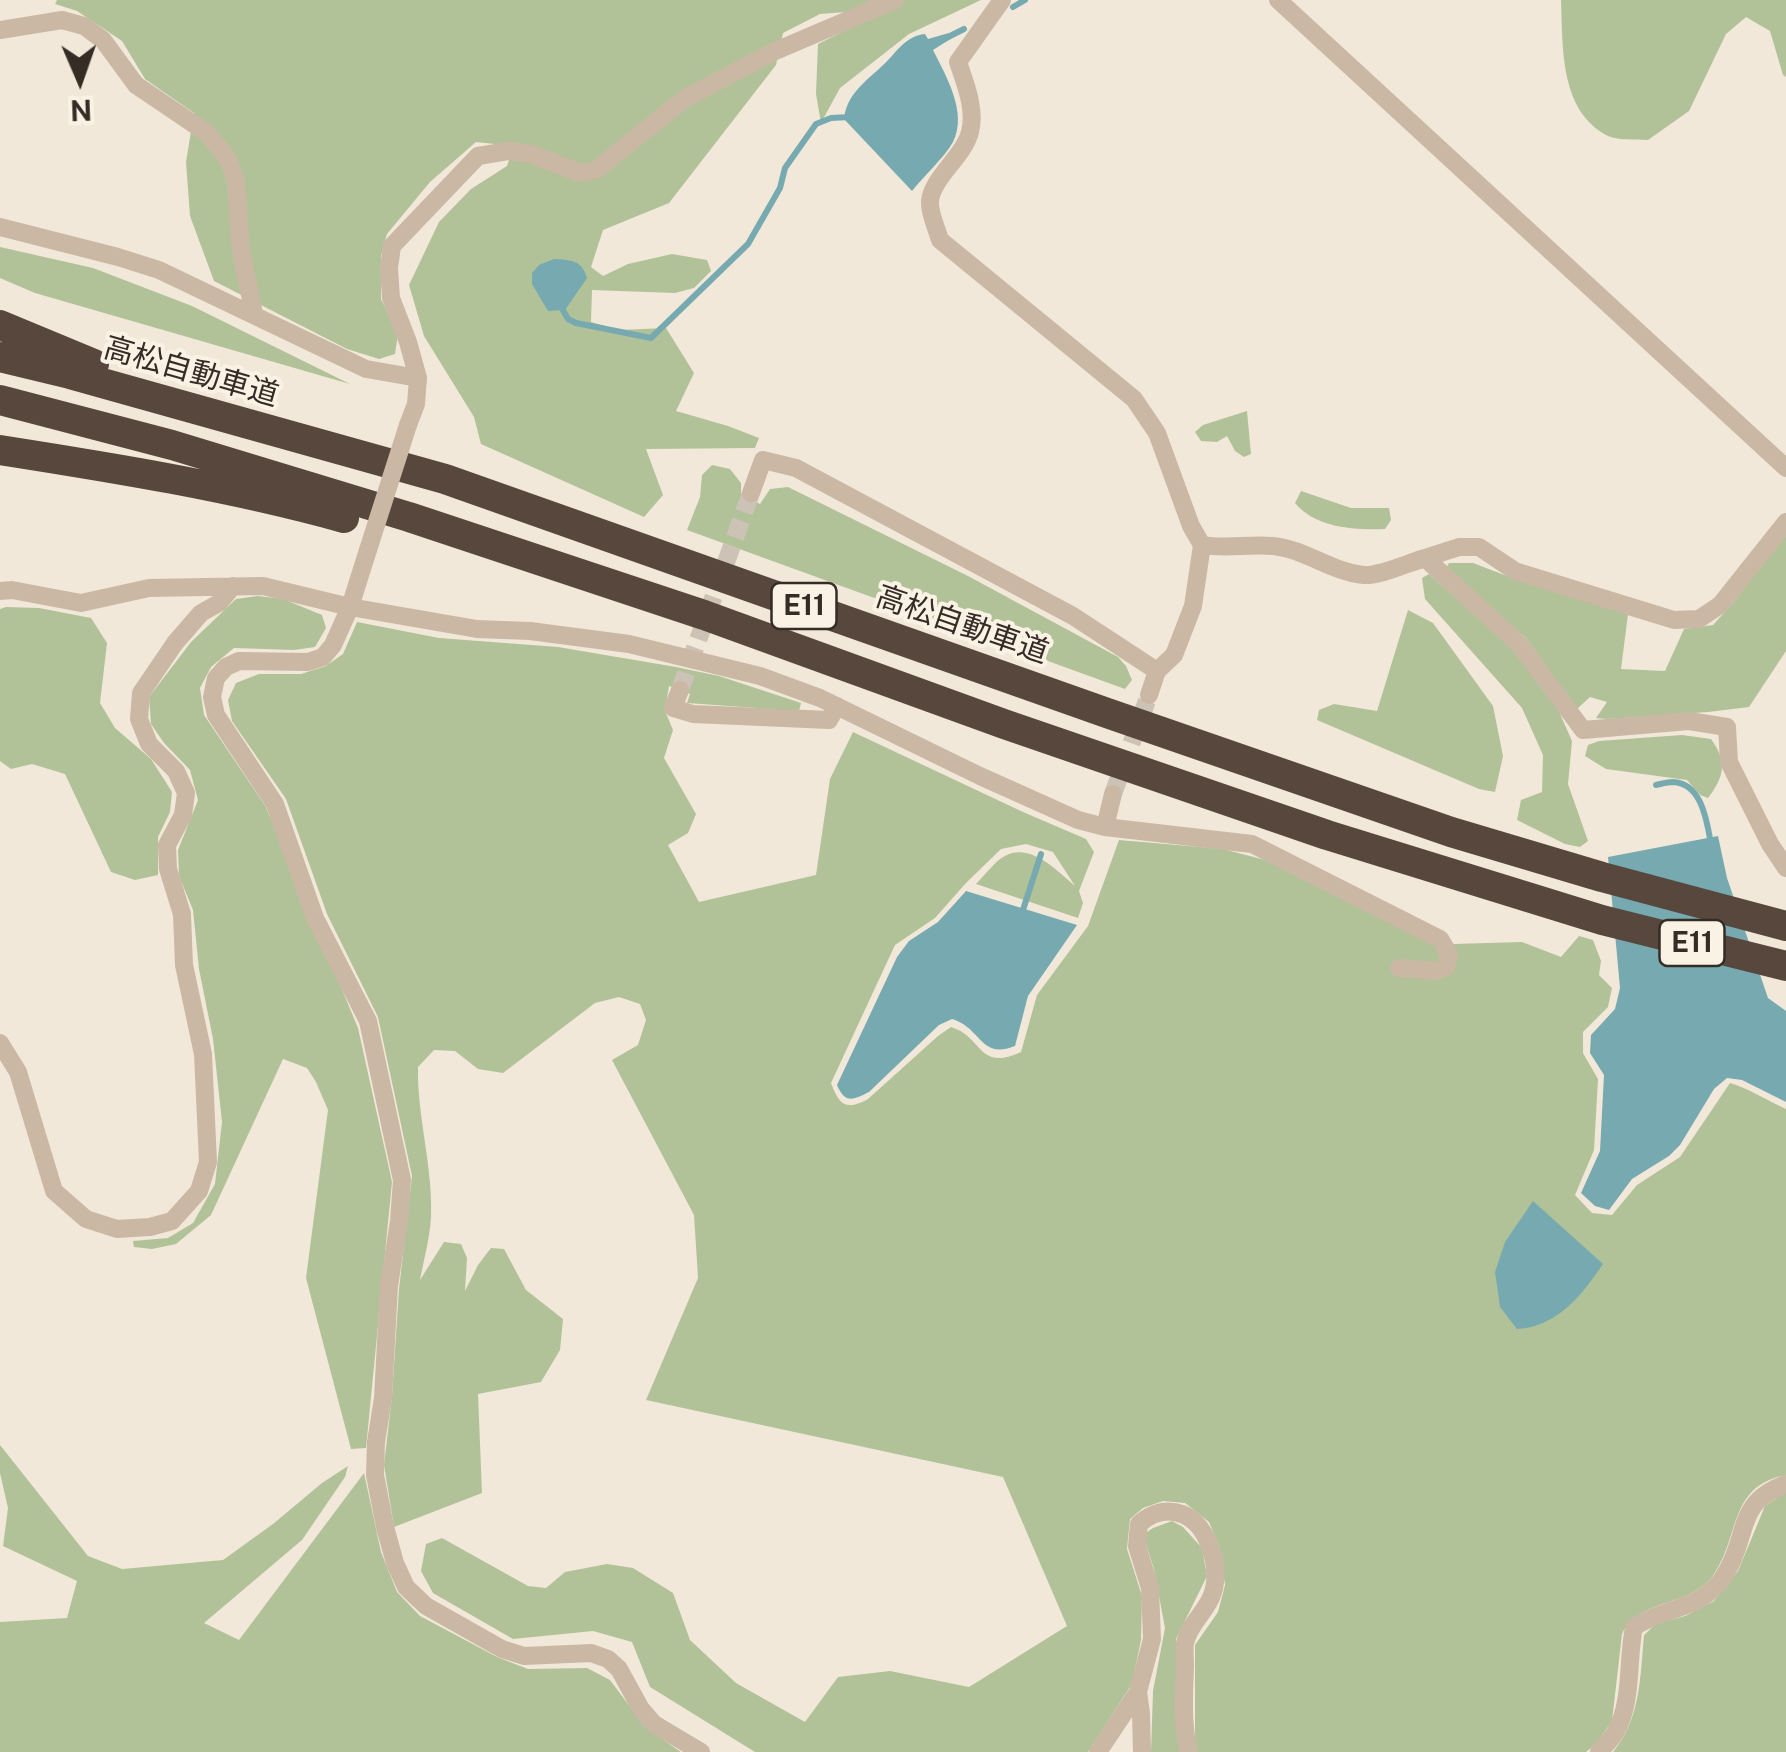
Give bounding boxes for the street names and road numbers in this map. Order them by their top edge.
street label: 高松自動車道 [100,330,282,414]
street label: 高松自動車道 [871,579,1053,671]
road number: E11 [772,583,836,629]
road number: E11 [1660,920,1724,966]

